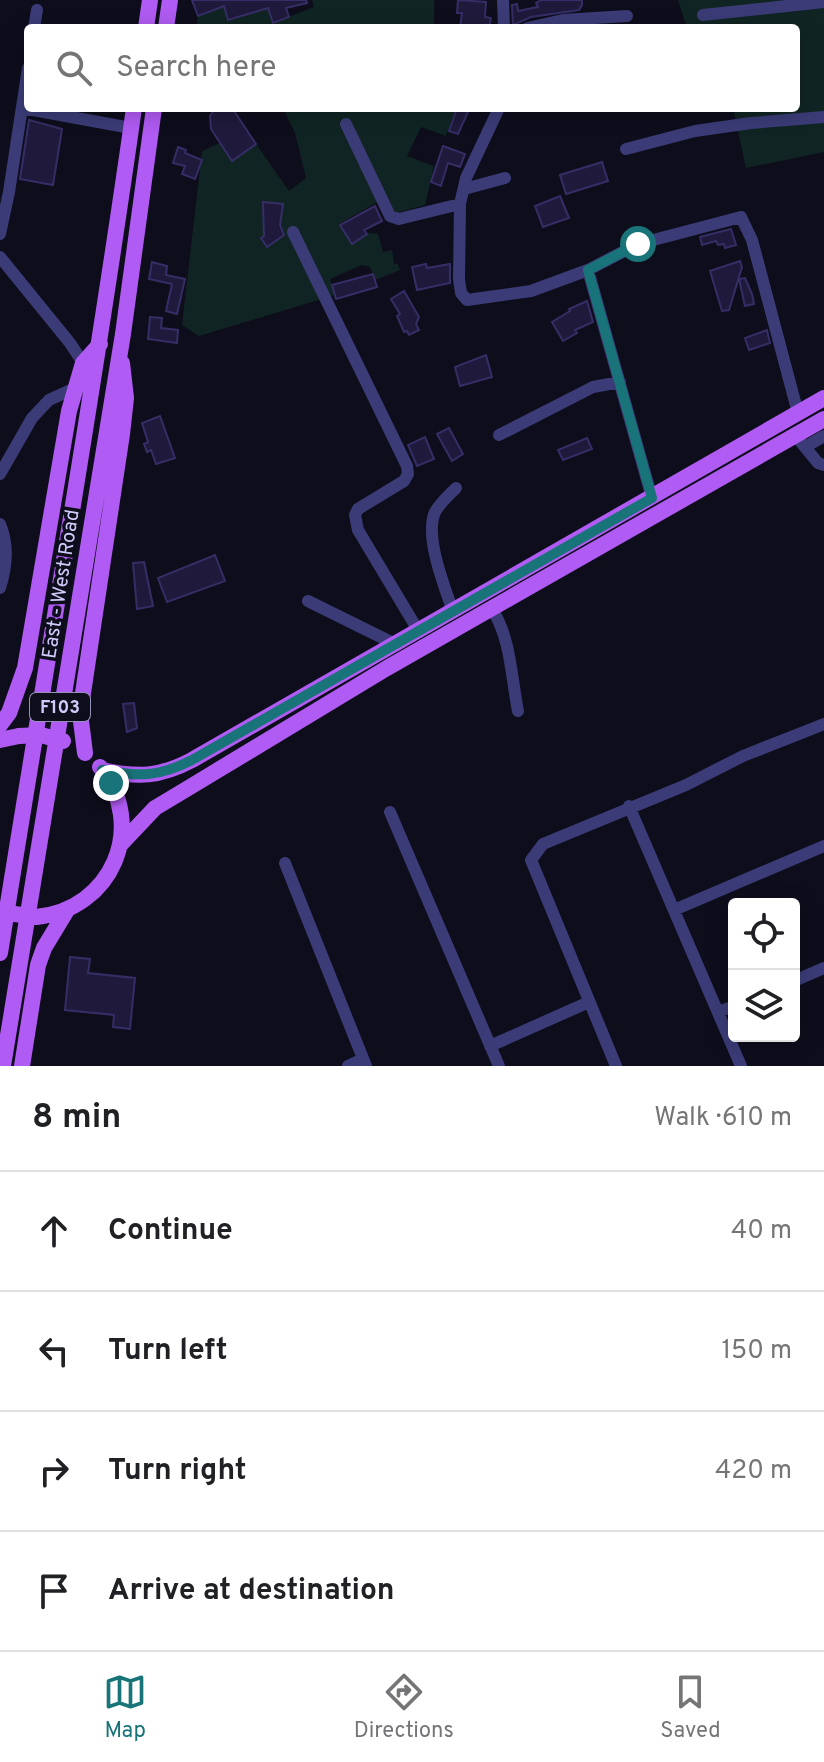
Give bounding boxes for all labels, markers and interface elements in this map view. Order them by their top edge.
search box [24,24,800,112]
icon: search [52,46,96,90]
text: Search here [116,50,276,87]
route start [620,226,656,262]
street label: East - West Road [37,508,87,661]
road number: F103 [30,693,90,721]
route end [93,765,129,801]
map controls [728,898,800,1042]
button: locate [728,898,800,970]
button: layers [728,970,800,1042]
text: 8 min [32,1097,121,1140]
text: Walk · 610 m [654,1102,792,1135]
icon: ahead [32,1209,76,1253]
text: Continue [108,1213,233,1250]
text: 40 m [731,1215,792,1248]
icon: left [32,1329,76,1373]
text: Turn left [108,1333,228,1370]
text: 150 m [721,1335,792,1368]
icon: right [32,1449,76,1493]
text: Turn right [108,1453,246,1490]
text: 420 m [715,1455,792,1488]
icon: arrive [32,1569,76,1613]
text: Arrive at destination [108,1573,394,1610]
tab: Map [103,1670,147,1745]
tab: Directions [354,1670,454,1745]
tab: Saved [660,1670,721,1745]

